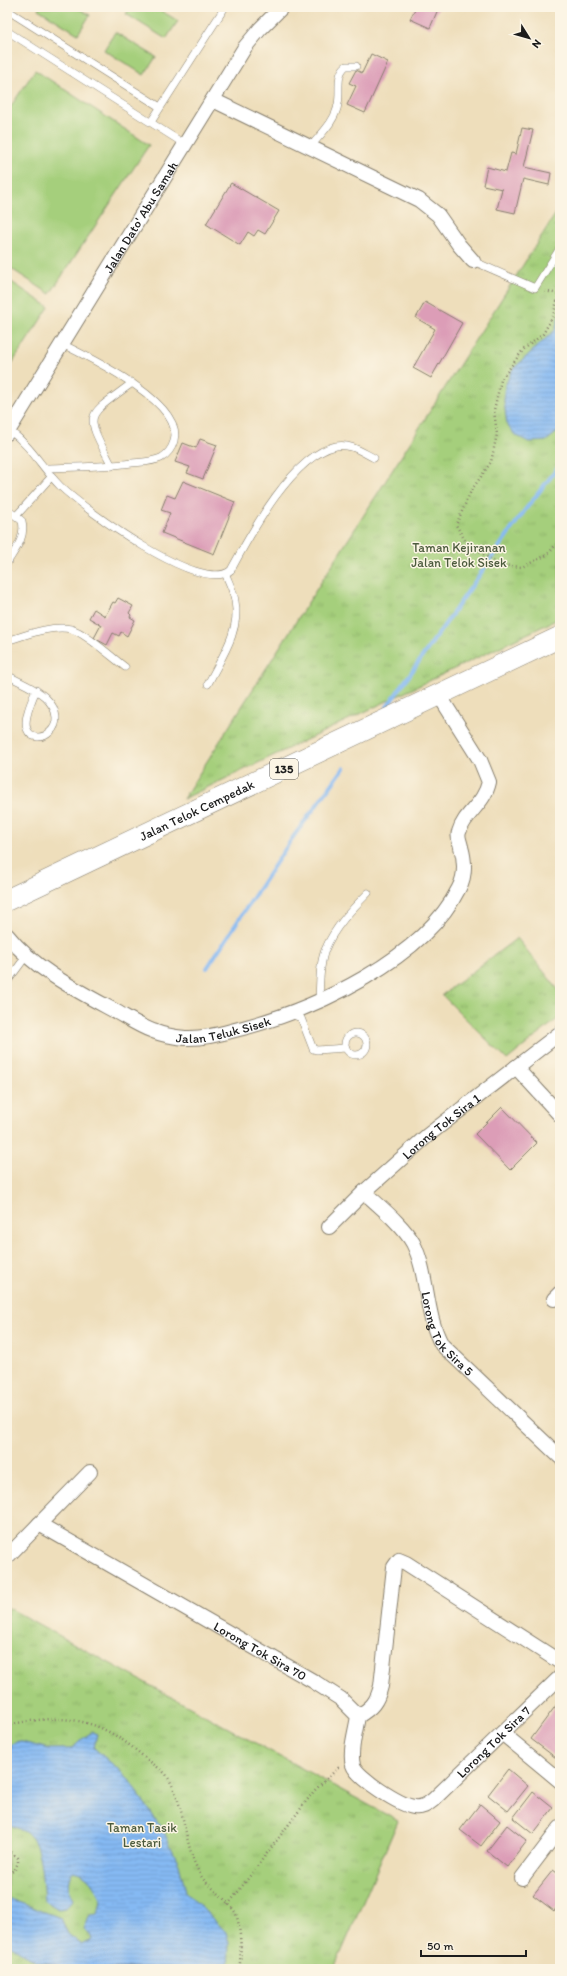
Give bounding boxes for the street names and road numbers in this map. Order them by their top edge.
street label: Jalan Dato' Abu Samah [100,158,180,275]
road number: 135 [270,759,298,779]
street label: Jalan Telok Cempedak [137,776,257,843]
street label: Jalan Teluk Sisek [175,1013,273,1046]
street label: Lorong Tok Sira 1 [399,1090,483,1162]
street label: Lorong Tok Sira 5 [419,1290,477,1379]
street label: Lorong Tok Sira 70 [211,1618,309,1683]
street label: Lorong Tok Sira 7 [453,1702,533,1781]

